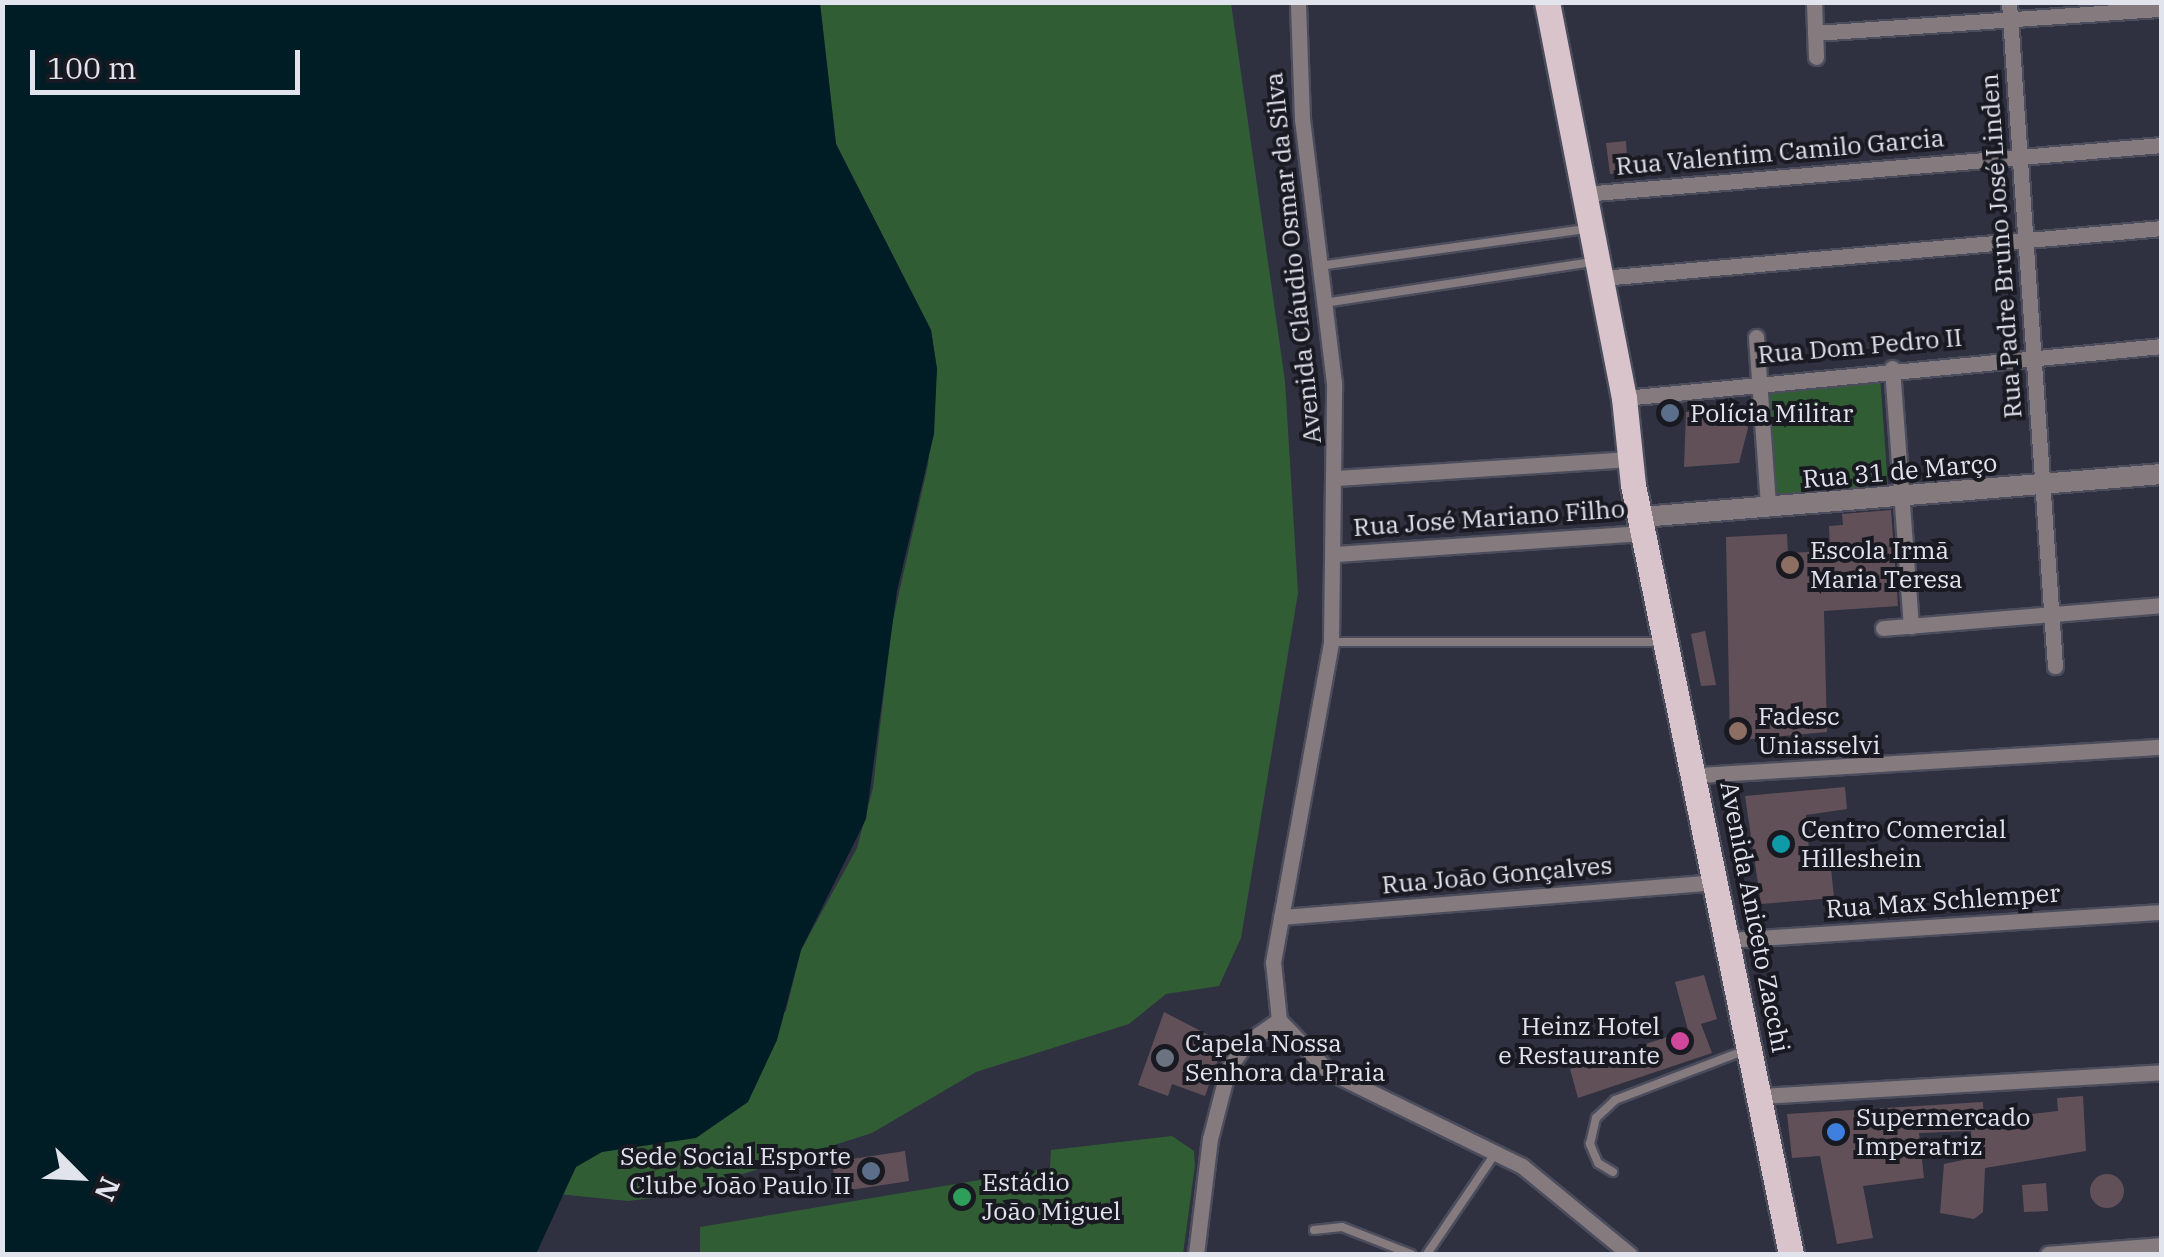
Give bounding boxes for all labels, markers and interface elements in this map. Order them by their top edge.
scale bar [35,30,305,92]
text: 100 m [47,48,137,87]
street label: Avenida Cláudio Osmar da Silva [1259,71,1327,445]
street label: Rua Padre Bruno José Linden [1974,73,2028,419]
street label: Rua Valentim Camilo Garcia [1615,123,1945,181]
street label: Rua Dom Pedro II [1756,322,1964,370]
place label: Polícia Militar [1690,398,1853,428]
marker: Polícia Militar [1659,402,1681,424]
street label: Rua 31 de Março [1802,448,1998,494]
street label: Rua José Mariano Filho [1352,494,1626,542]
place label: Escola Irmã Maria Teresa [1810,536,1963,595]
marker: Escola Irmã Maria Teresa [1779,554,1801,576]
place label: Fadesc Uniasselvi [1758,702,1880,761]
marker: Fadesc Uniasselvi [1727,720,1749,742]
street label: Avenida Aniceto Zacchi [1714,779,1796,1055]
place label: Centro Comercial Hilleshein [1801,815,2006,874]
marker: Centro Comercial Hilleshein [1770,833,1792,855]
street label: Rua João Gonçalves [1380,850,1614,900]
street label: Rua Max Schlemper [1825,878,2061,924]
place label: Heinz Hotel e Restaurante [1498,1012,1660,1071]
place label: Capela Nossa Senhora da Praia [1185,1029,1386,1088]
marker: Heinz Hotel e Restaurante [1669,1030,1691,1052]
marker: Capela Nossa Senhora da Praia [1154,1047,1176,1069]
place label: Supermercado Imperatriz [1856,1103,2030,1162]
marker: Supermercado Imperatriz [1825,1121,1847,1143]
north arrow [30,1127,130,1227]
place label: Sede Social Esporte Clube João Paulo II [620,1142,851,1201]
marker: Sede Social Esporte Clube João Paulo II [860,1160,882,1182]
place label: Estádio João Miguel [982,1168,1121,1227]
text: N [86,1172,129,1207]
marker: Estádio João Miguel [951,1186,973,1208]

